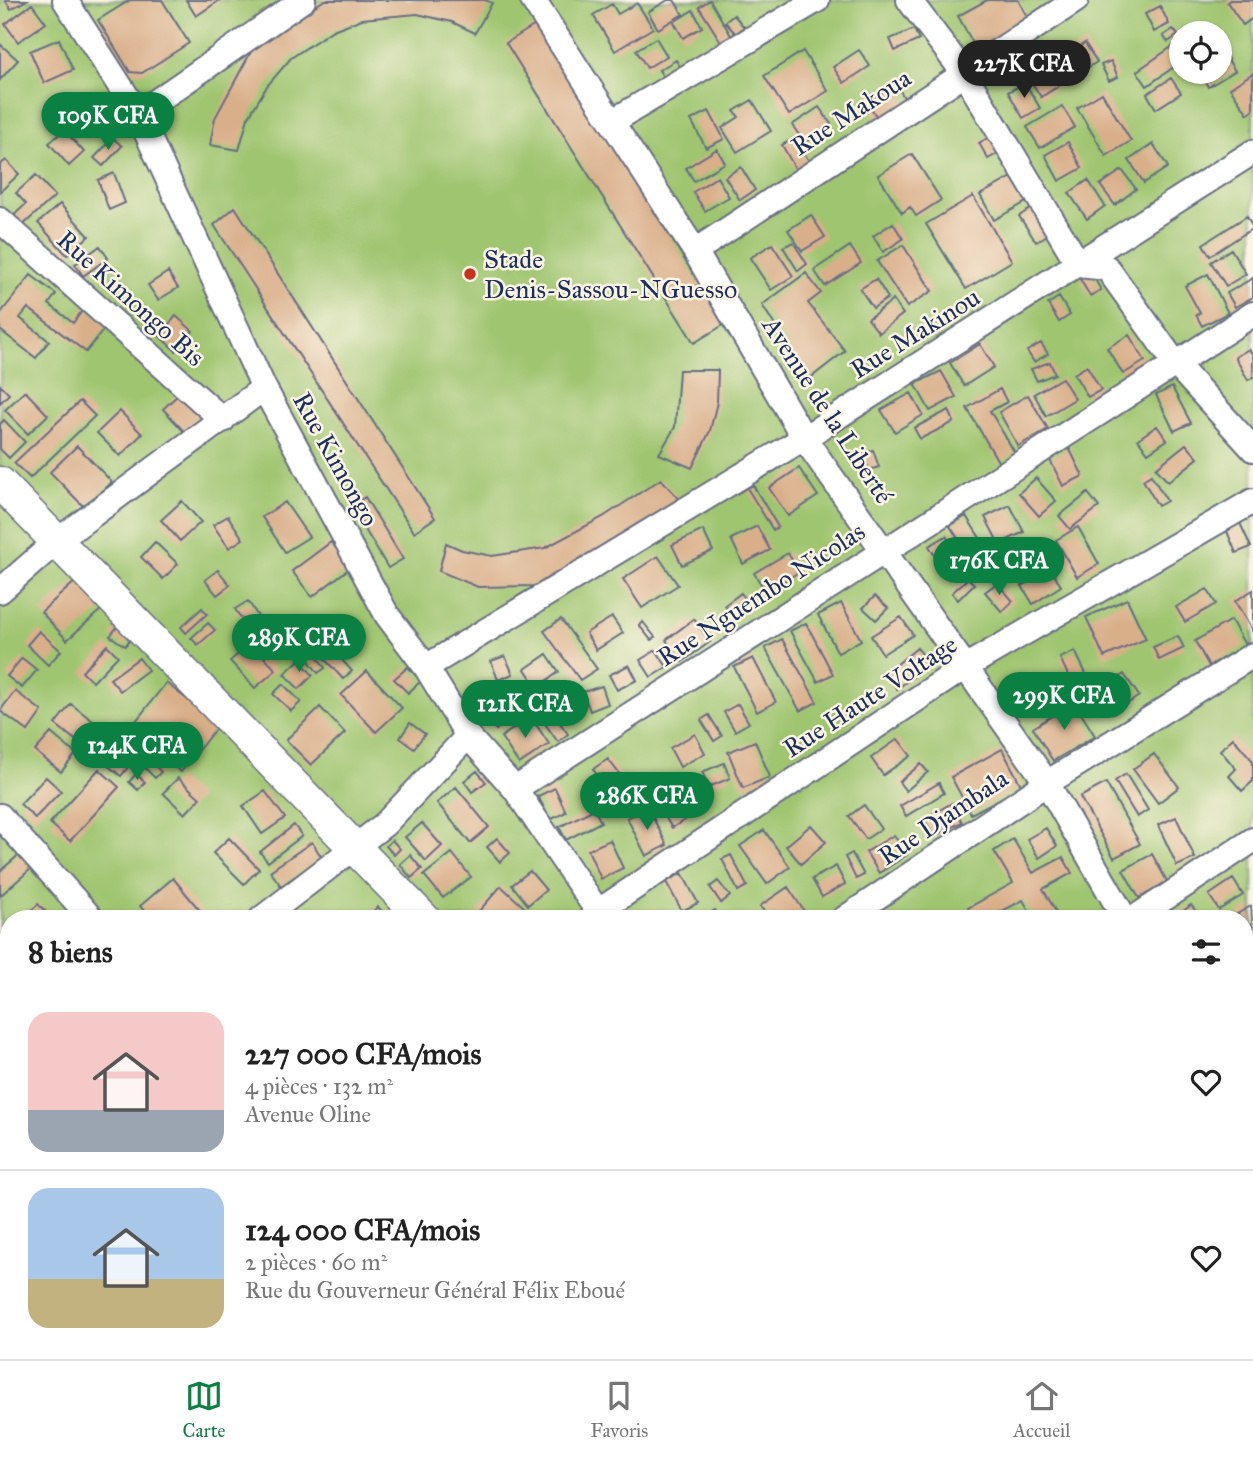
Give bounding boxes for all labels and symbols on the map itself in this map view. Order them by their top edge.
pin: 227K CFA [952,41,1096,100]
street label: Rue Makoua [785,62,917,162]
pin: 109K CFA [36,92,180,152]
street label: Rue Kimongo Bis [51,223,211,373]
place label: Stade Denis-Sassou-NGuesso [484,243,737,305]
marker: Stade Denis-Sassou-NGuesso [462,266,478,282]
street label: Rue Makinou [844,281,986,385]
street label: Avenue de la Liberté [755,310,900,510]
street label: Rue Kimongo [286,386,386,532]
street label: Rue Nguembo Nicolas [651,515,871,673]
pin: 176K CFA [927,538,1071,597]
pin: 289K CFA [227,614,371,674]
street label: Rue Haute Voltage [777,628,963,764]
pin: 299K CFA [992,672,1136,732]
pin: 121K CFA [453,680,597,740]
pin: 124K CFA [65,722,209,782]
street label: Rue Djambala [872,762,1014,872]
pin: 286K CFA [575,772,719,832]

